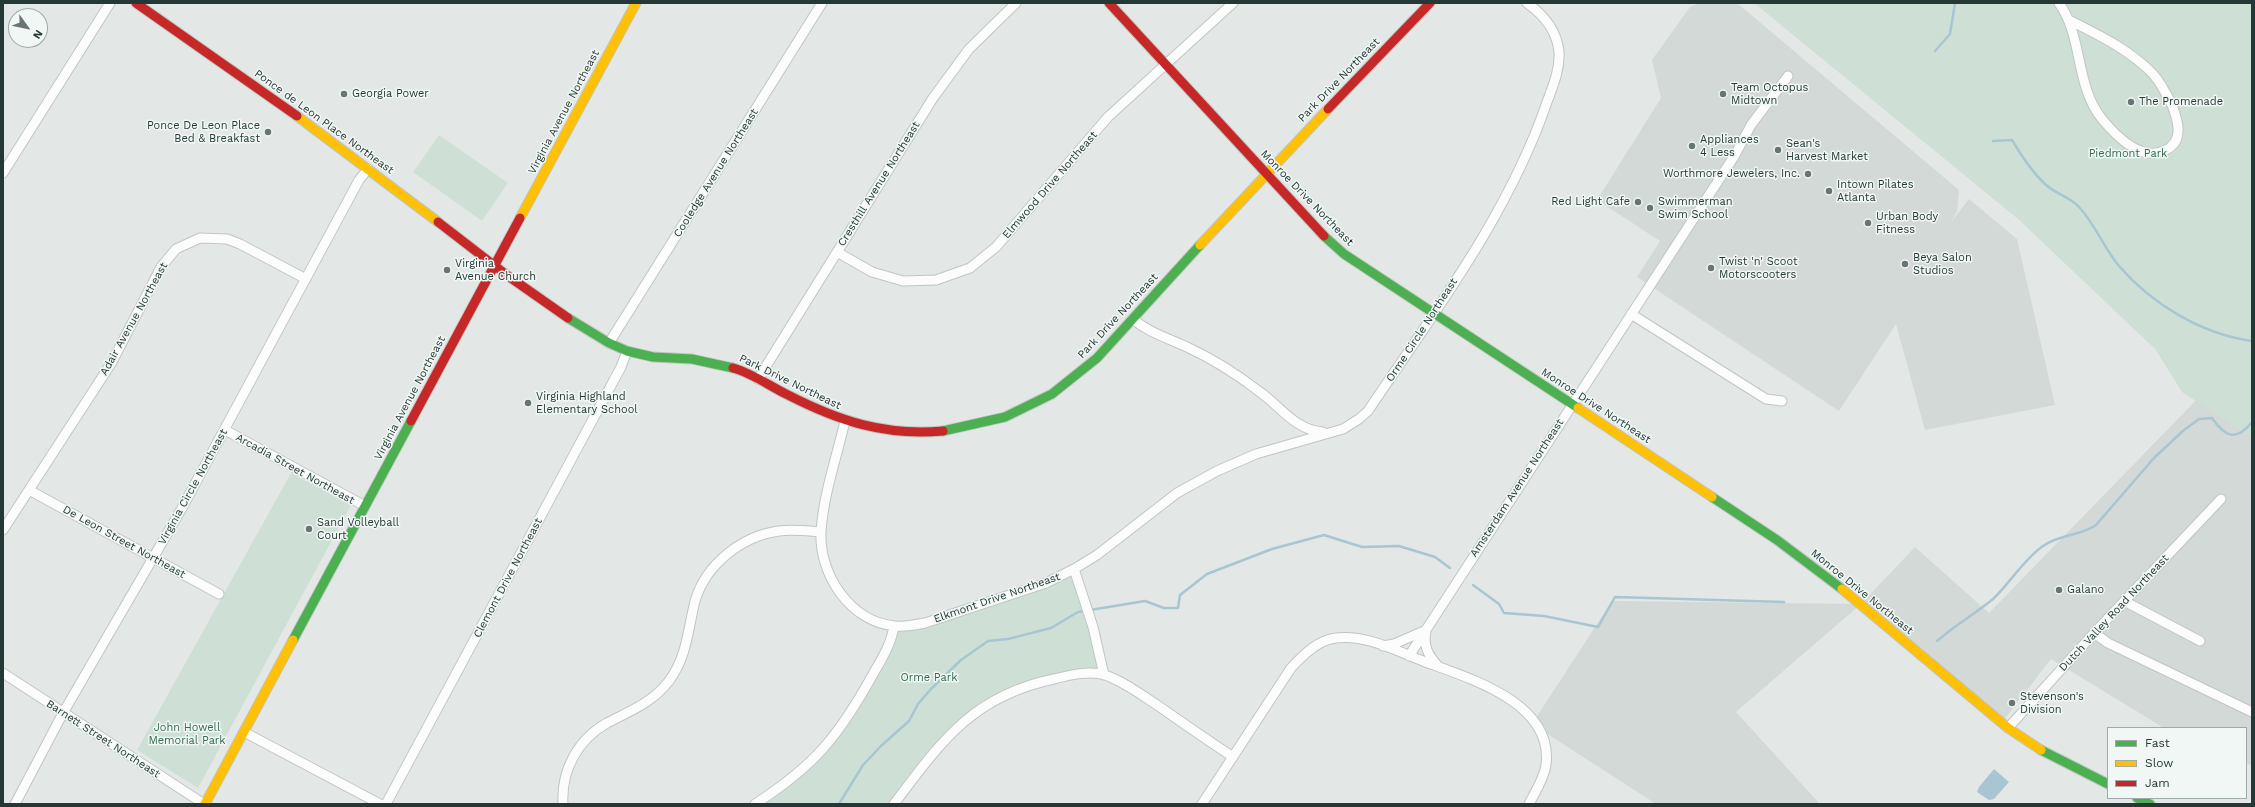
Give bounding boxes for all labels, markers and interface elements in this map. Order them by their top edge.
north arrow [8,8,48,48]
text: N [30,27,45,41]
street label: Park Drive Northeast [1295,35,1383,125]
street label: Virginia Avenue Northeast [526,48,602,176]
street label: Ponce de Leon Place Northeast [252,67,396,177]
place label: Team Octopus Midtown [1731,81,1808,107]
place label: Georgia Power [352,87,429,101]
marker: Georgia Power [339,89,349,99]
marker: Team Octopus Midtown [1718,89,1728,99]
place label: The Promenade [2139,95,2223,109]
marker: The Promenade [2126,97,2136,107]
street label: Cooledge Avenue Northeast [671,106,761,240]
place label: Ponce De Leon Place Bed & Breakfast [147,119,260,145]
street label: Cresthill Avenue Northeast [835,119,923,249]
marker: Ponce De Leon Place Bed & Breakfast [263,127,273,137]
street label: Elmwood Drive Northeast [1000,129,1100,241]
place label: Appliances 4 Less [1700,133,1759,159]
place label: Sean's Harvest Market [1786,137,1868,163]
marker: Appliances 4 Less [1687,141,1697,151]
marker: Sean's Harvest Market [1773,145,1783,155]
street label: Monroe Drive Northeast [1258,147,1356,249]
park label: Piedmont Park [2089,147,2167,161]
place label: Worthmore Jewelers, Inc. [1663,167,1800,181]
marker: Worthmore Jewelers, Inc. [1803,169,1813,179]
place label: Intown Pilates Atlanta [1837,178,1913,204]
marker: Intown Pilates Atlanta [1824,186,1834,196]
place label: Red Light Cafe [1551,195,1630,209]
place label: Swimmerman Swim School [1658,195,1732,221]
marker: Red Light Cafe [1633,197,1643,207]
marker: Swimmerman Swim School [1645,203,1655,213]
place label: Urban Body Fitness [1876,210,1938,236]
marker: Urban Body Fitness [1863,218,1873,228]
place label: Beya Salon Studios [1913,251,1972,277]
place label: Twist 'n' Scoot Motorscooters [1719,255,1798,281]
place label: Virginia Avenue Church [455,257,536,283]
marker: Beya Salon Studios [1900,259,1910,269]
street label: Adair Avenue Northeast [97,260,171,378]
marker: Twist 'n' Scoot Motorscooters [1706,263,1716,273]
marker: Virginia Avenue Church [442,265,452,275]
street label: Park Drive Northeast [1075,271,1161,361]
street label: Orme Circle Northeast [1384,276,1460,384]
street label: Virginia Avenue Northeast [372,334,448,462]
street label: Park Drive Northeast [737,352,843,412]
street label: Monroe Drive Northeast [1539,366,1653,446]
place label: Virginia Highland Elementary School [536,390,638,416]
marker: Virginia Highland Elementary School [523,398,533,408]
street label: Amsterdam Avenue Northeast [1467,416,1567,560]
street label: Virginia Circle Northeast [156,427,230,547]
street label: Arcadia Street Northeast [233,431,357,507]
street label: De Leon Street Northeast [60,503,188,581]
place label: Sand Volleyball Court [317,516,399,542]
street label: Clemont Drive Northeast [471,516,545,640]
marker: Sand Volleyball Court [304,524,314,534]
street label: Monroe Drive Northeast [1808,547,1916,637]
street label: Dutch Valley Road Northeast [2056,552,2172,674]
street label: Elkmont Drive Northeast [932,570,1062,626]
place label: Galano [2067,583,2104,597]
marker: Galano [2054,585,2064,595]
park label: Orme Park [901,671,957,685]
place label: Stevenson's Division [2020,690,2084,716]
street label: Barnett Street Northeast [44,697,162,781]
marker: Stevenson's Division [2007,698,2017,708]
park label: John Howell Memorial Park [148,721,226,747]
legend [2107,727,2247,799]
text: Fast [2145,736,2170,750]
text: Slow [2145,756,2173,770]
text: Jam [2145,776,2170,790]

